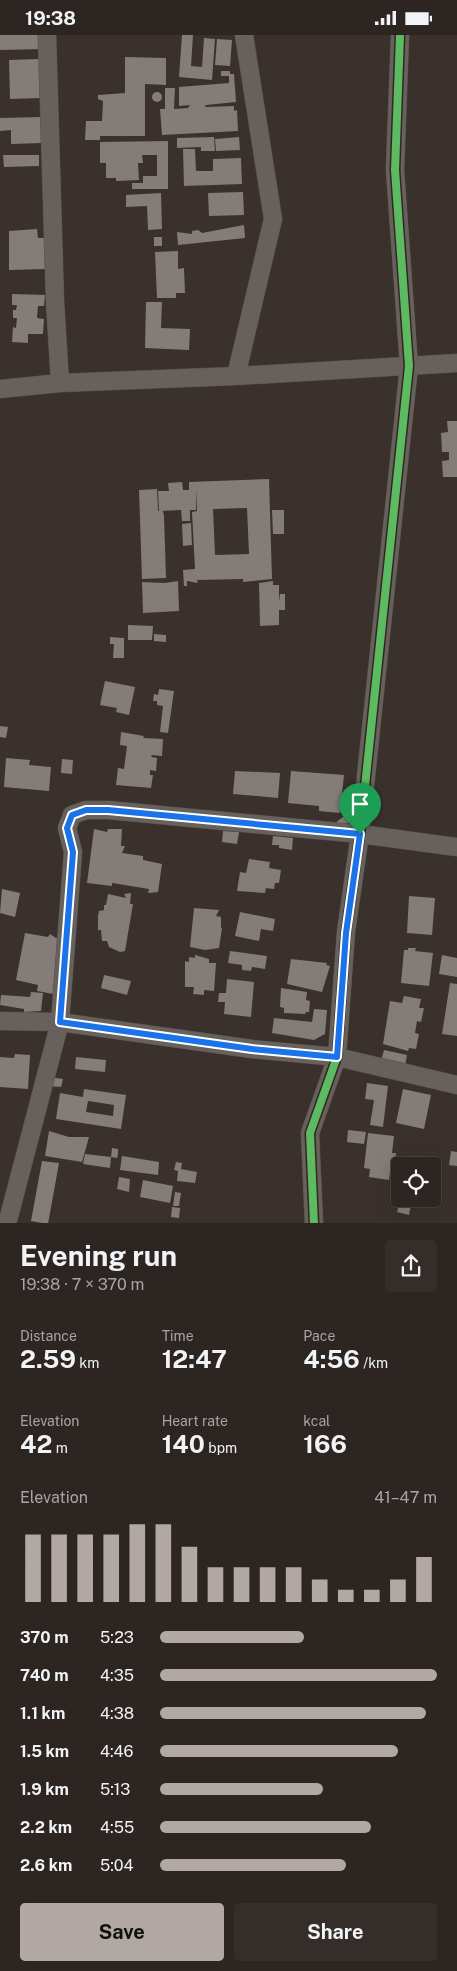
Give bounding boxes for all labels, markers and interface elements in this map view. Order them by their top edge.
text: 19:38 [25,7,76,29]
pin [339,783,381,834]
icon: arrive [346,790,374,818]
map controls [391,1157,441,1207]
button: locate [391,1157,441,1207]
text: Evening run [20,1239,177,1272]
button: share [385,1240,437,1292]
text: 19:38 · 7 × 370 m [20,1275,144,1294]
text: Distance [20,1328,77,1344]
text: Time [162,1328,194,1344]
text: Pace [303,1328,335,1344]
text: 2.59 [20,1344,76,1374]
text: 12:47 [162,1344,227,1374]
text: 4:56 [303,1344,360,1374]
text: km [76,1355,99,1371]
text: /km [360,1355,388,1371]
text: Elevation [20,1413,79,1429]
text: Heart rate [162,1413,228,1429]
text: kcal [303,1413,330,1429]
text: 42 [20,1429,52,1459]
text: 140 [162,1429,205,1459]
text: 166 [303,1429,347,1459]
text: m [52,1440,68,1456]
text: bpm [205,1440,237,1456]
text: Elevation [20,1488,88,1507]
text: 41–47 m [374,1488,437,1507]
text: 370 m [20,1628,69,1647]
text: 5:23 [100,1628,134,1647]
text: 740 m [20,1666,69,1685]
text: 4:35 [100,1666,134,1685]
text: 1.1 km [20,1704,65,1723]
text: 4:38 [100,1704,134,1723]
text: 1.5 km [20,1742,69,1761]
text: 4:46 [100,1742,134,1761]
text: 1.9 km [20,1780,69,1799]
text: 5:13 [100,1780,130,1799]
text: 2.2 km [20,1818,72,1837]
text: 4:55 [100,1818,134,1837]
text: 2.6 km [20,1856,72,1875]
text: 5:04 [100,1856,134,1875]
button: Save [20,1903,224,1961]
button: Share [234,1903,437,1961]

